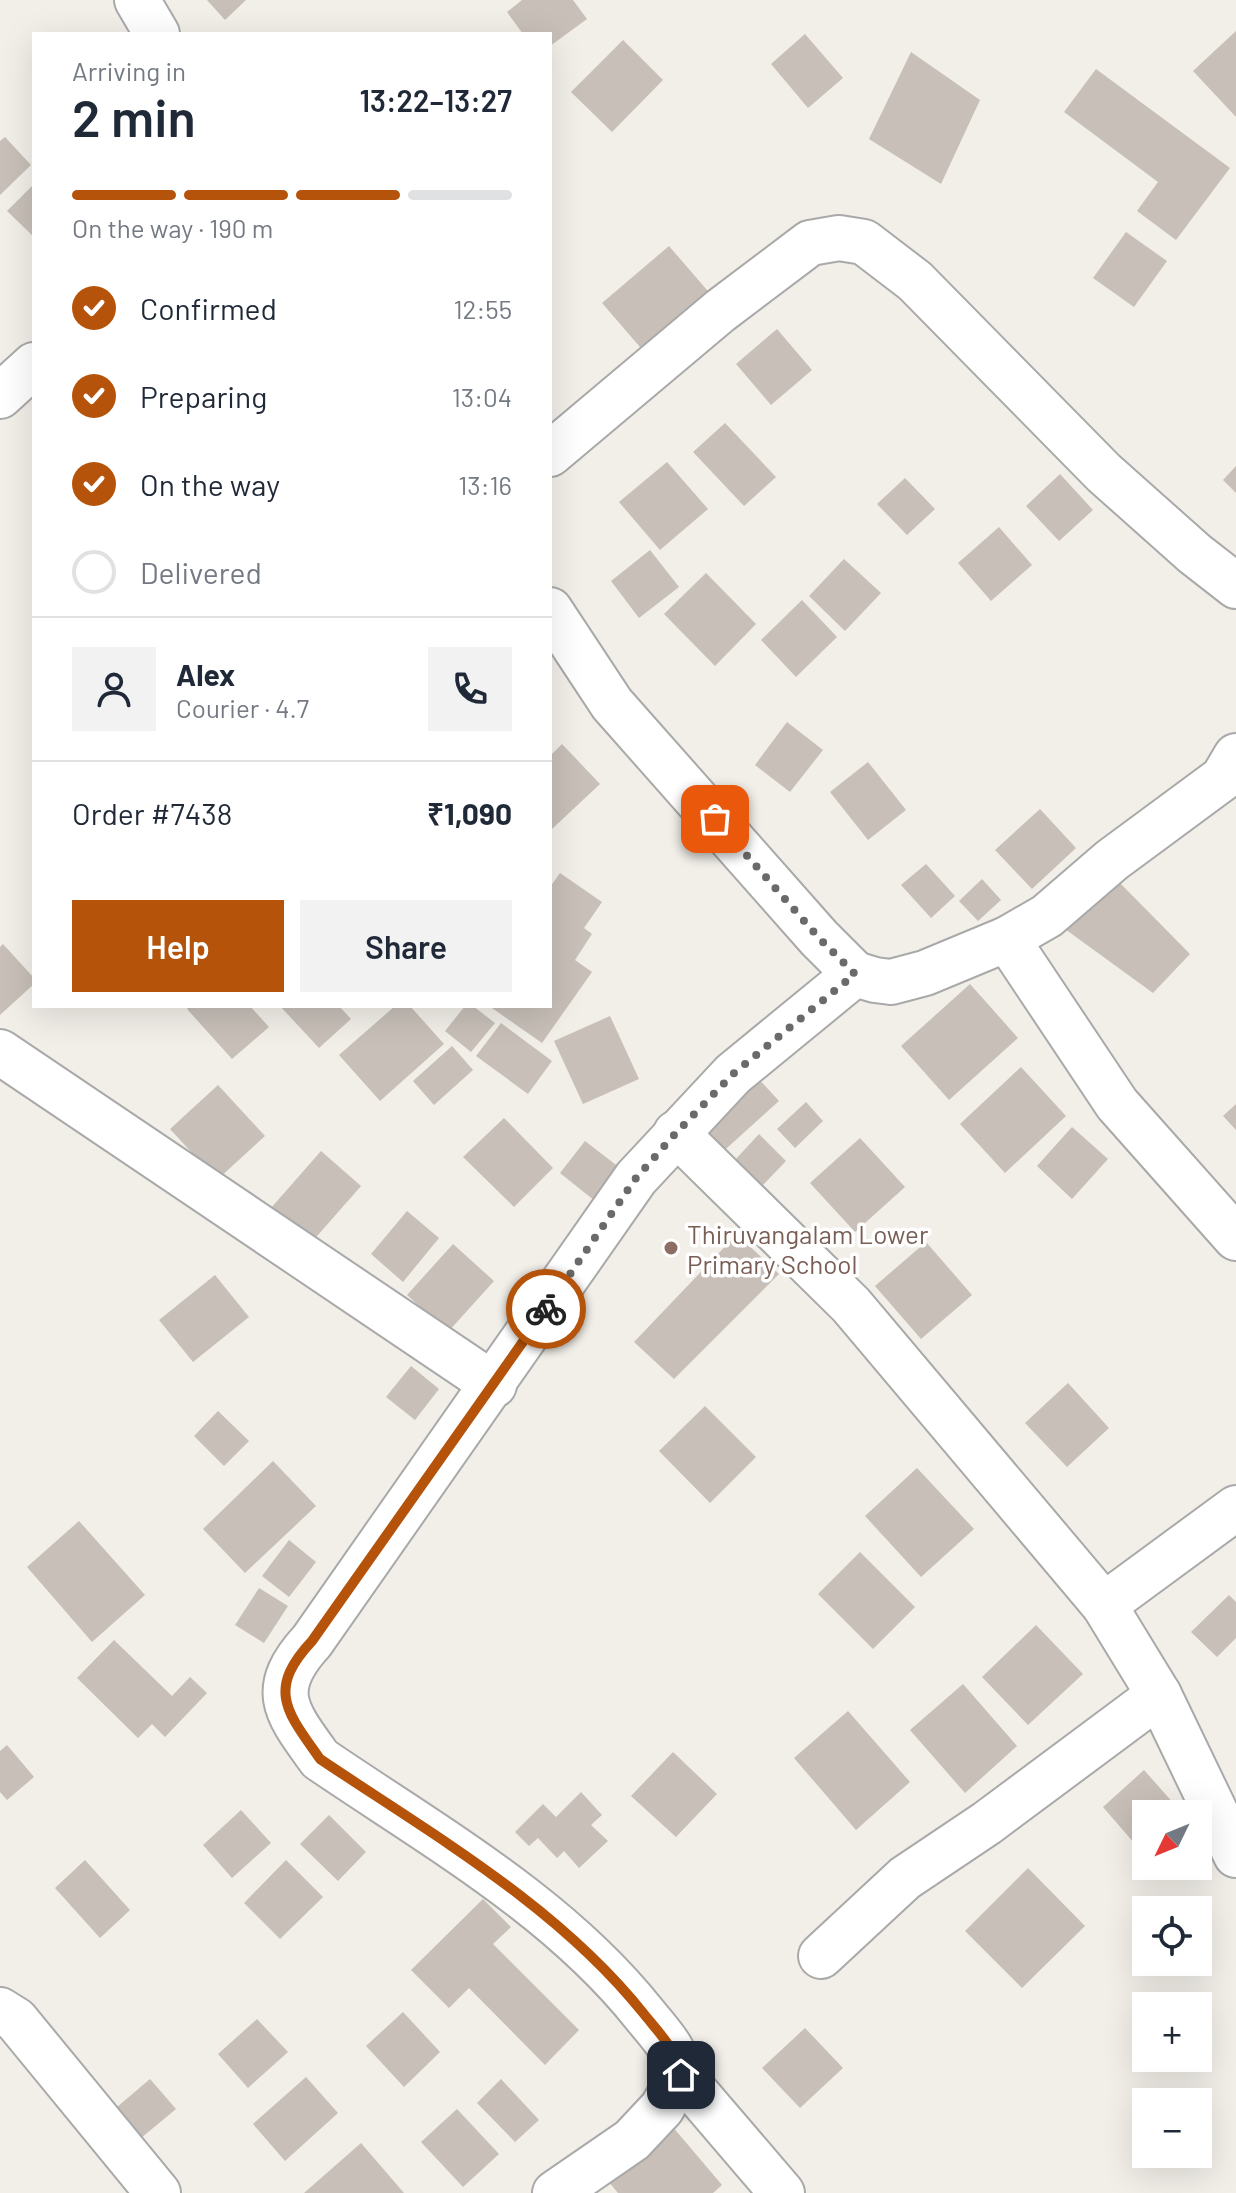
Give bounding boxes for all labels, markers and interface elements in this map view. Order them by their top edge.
text: Arriving in [72,55,186,86]
text: 13:22–13:27 [359,82,512,118]
text: 2 min [72,85,196,147]
text: On the way · 190 m [72,212,273,243]
icon: check [72,286,116,330]
text: Confirmed [140,290,277,326]
text: 12:55 [453,293,512,324]
icon: check [72,374,116,418]
text: Preparing [140,378,267,414]
text: 13:04 [452,381,512,412]
icon: check [72,462,116,506]
text: On the way [140,466,280,502]
text: 13:16 [458,469,512,500]
text: Delivered [140,554,262,590]
button: person [72,647,156,731]
button: phone [428,647,512,731]
text: Alex [176,656,235,692]
text: Courier · 4.7 [176,692,309,723]
pin [681,785,749,853]
text: Order #7438 [72,795,232,831]
text: ₹1,090 [427,795,512,831]
icon: bag [693,797,737,841]
button: Help [72,900,284,992]
button: Share [300,900,512,992]
place label: Thiruvangalam Lower Primary School [687,1218,929,1279]
marker: Thiruvangalam Lower Primary School [662,1239,680,1257]
courier [506,1269,586,1349]
icon: bike [524,1287,568,1331]
north arrow [1132,1800,1212,1880]
map controls [1132,1800,1212,2168]
button: locate [1132,1896,1212,1976]
button: + [1132,1992,1212,2072]
pin [647,2041,715,2109]
icon: home [659,2053,703,2097]
button: − [1132,2088,1212,2168]

